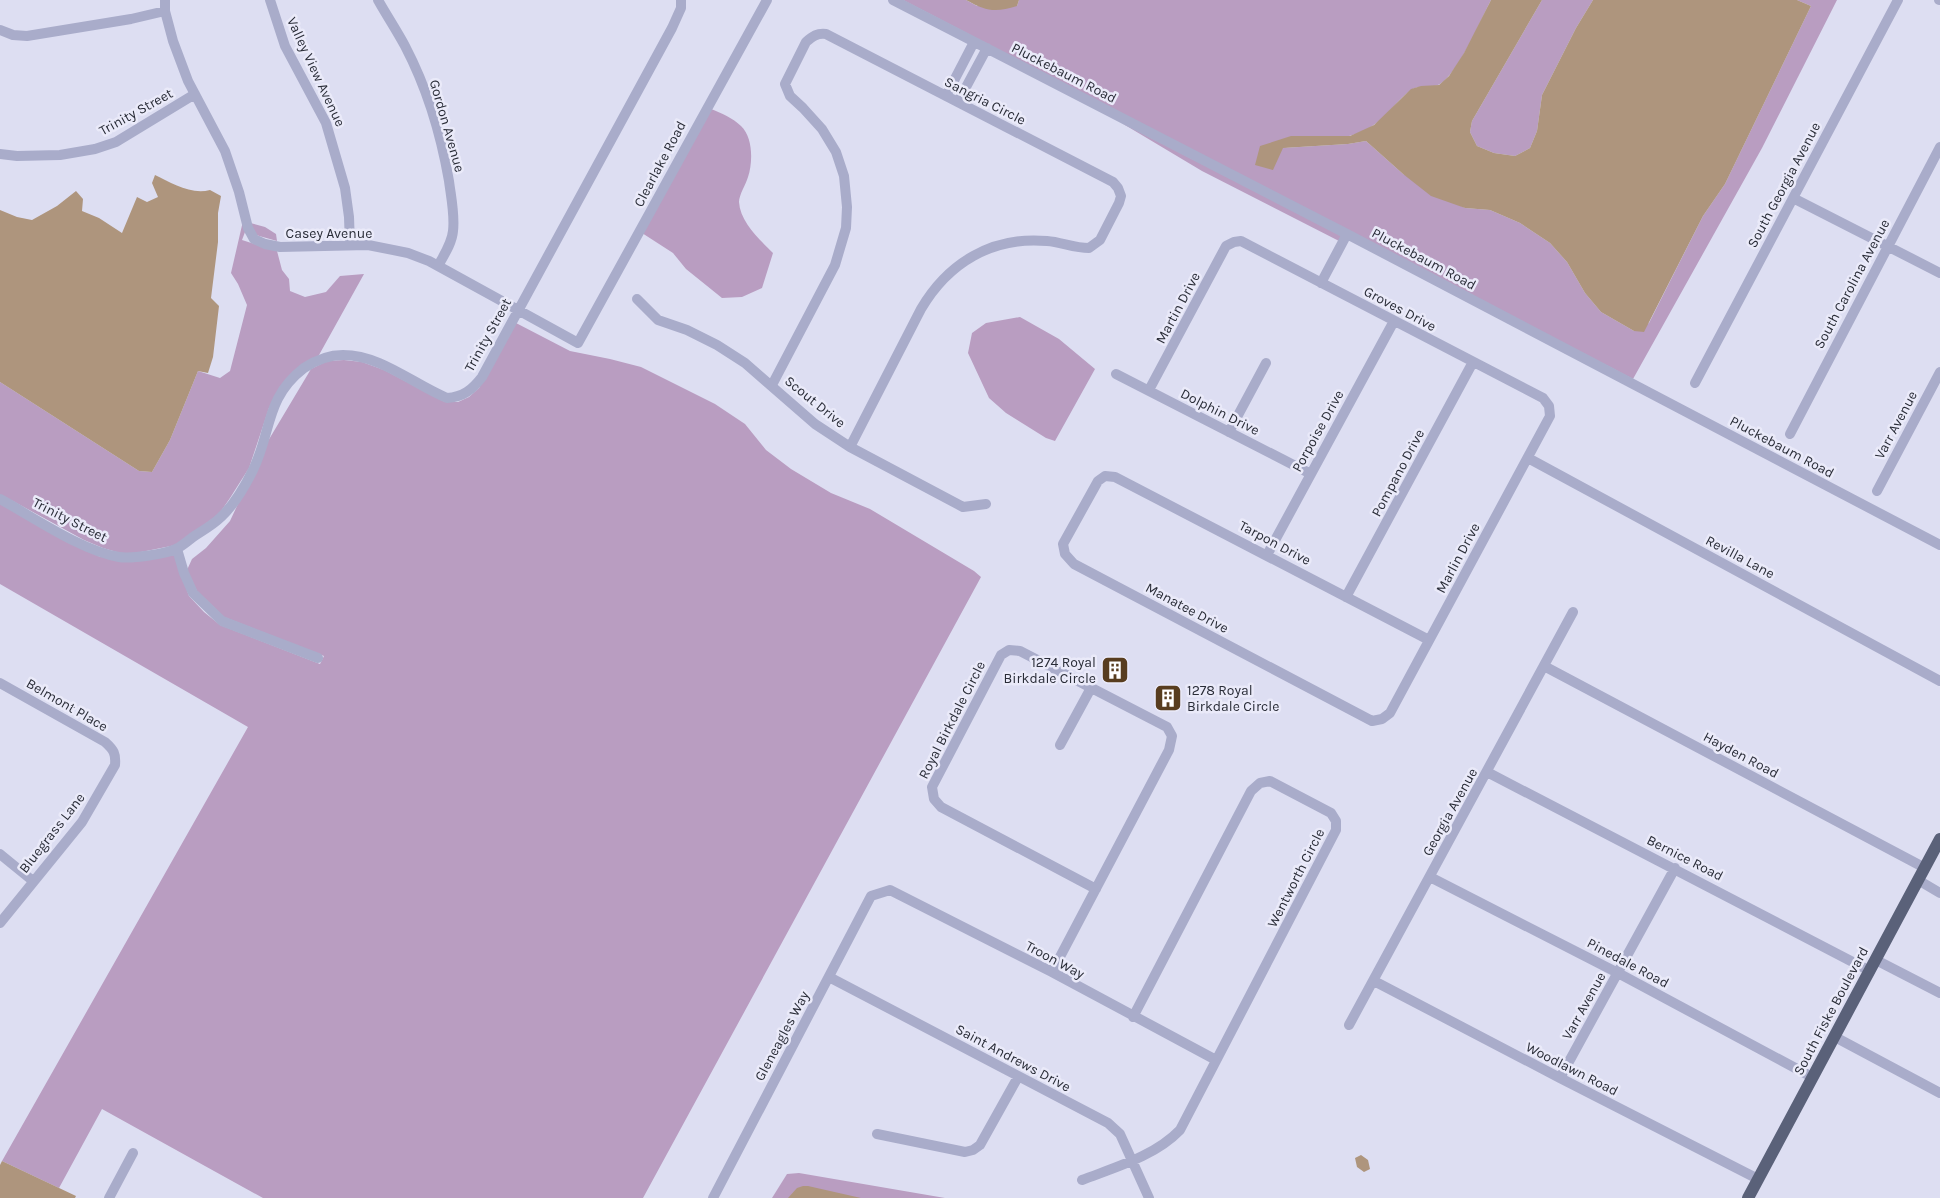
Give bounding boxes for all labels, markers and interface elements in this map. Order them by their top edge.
street label: Valley View Avenue [283,15,349,129]
street label: Pluckebaum Road [1009,39,1119,107]
street label: Sangria Circle [942,73,1028,129]
street label: Gordon Avenue [426,78,468,174]
street label: Trinity Street [96,85,176,139]
street label: Clearlake Road [630,118,690,210]
street label: South Georgia Avenue [1744,119,1824,251]
street label: South Carolina Avenue [1811,216,1893,352]
street label: Pluckebaum Road [1369,224,1479,294]
street label: Casey Avenue [286,225,372,242]
street label: Martin Drive [1152,269,1204,347]
street label: Groves Drive [1361,283,1439,335]
street label: Trinity Street [461,295,515,375]
street label: Scout Drive [781,372,849,432]
street label: Dolphin Drive [1178,385,1262,439]
street label: Porpoise Drive [1288,387,1348,475]
street label: Varr Avenue [1871,388,1921,462]
street label: Pluckebaum Road [1727,412,1837,482]
street label: Pompano Drive [1368,426,1428,520]
street label: Trinity Street [30,494,110,546]
street label: Tarpon Drive [1236,517,1314,569]
street label: Marlin Drive [1432,520,1484,596]
street label: Revilla Lane [1703,532,1777,582]
street label: Manatee Drive [1143,579,1231,637]
place label: 1274 Royal Birkdale Circle [1004,654,1096,687]
building icon: 1274 Royal Birkdale Circle [1100,655,1130,685]
street label: Royal Birkdale Circle [915,658,989,782]
street label: Belmont Place [23,675,111,735]
place label: 1278 Royal Birkdale Circle [1187,682,1279,715]
building icon: 1278 Royal Birkdale Circle [1153,683,1183,713]
street label: Hayden Road [1700,728,1782,782]
street label: Georgia Avenue [1419,765,1481,859]
street label: Bluegrass Lane [15,790,89,876]
street label: Wentworth Circle [1264,826,1328,930]
street label: Bernice Road [1644,831,1726,885]
street label: Pinedale Road [1584,934,1672,992]
street label: Troon Way [1023,937,1088,983]
street label: South Fiske Boulevard [1790,944,1872,1078]
street label: Varr Avenue [1558,969,1610,1043]
street label: Gleneagles Way [751,988,813,1084]
street label: Saint Andrews Drive [953,1020,1073,1096]
street label: Woodlawn Road [1523,1038,1621,1100]

